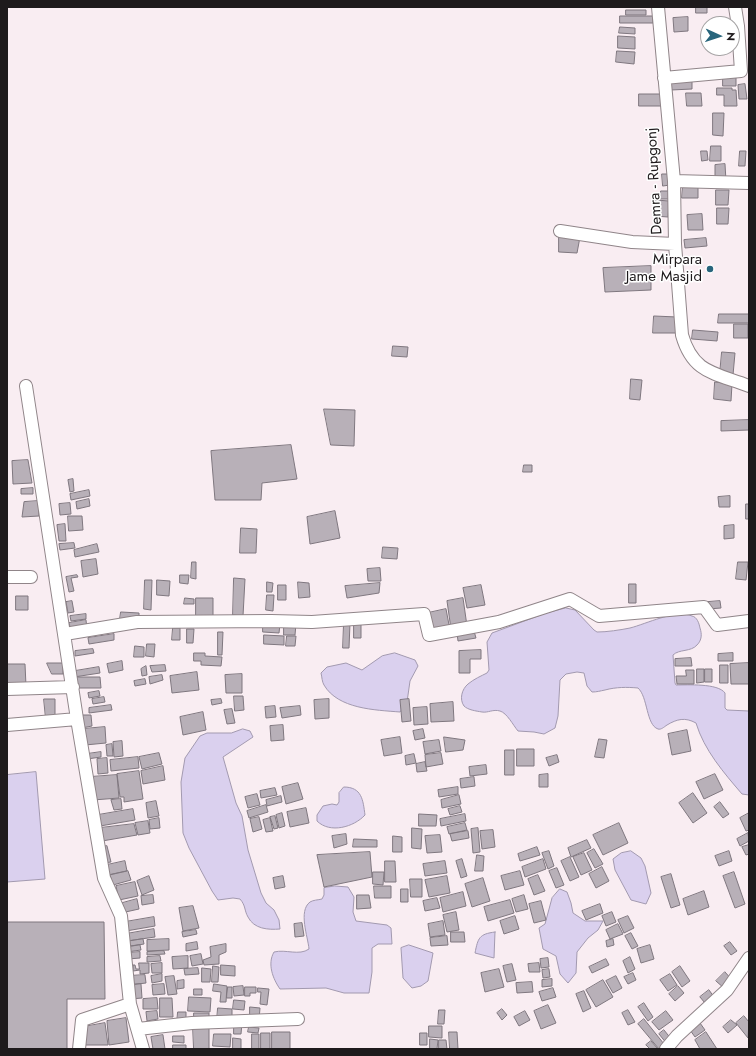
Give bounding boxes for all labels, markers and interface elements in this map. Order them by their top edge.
north arrow [700,16,740,56]
text: N [723,32,739,41]
street label: Demra - Rupgonj [643,127,667,235]
place label: Mirpara Jame Masjid [626,251,702,286]
marker: Mirpara Jame Masjid [705,264,715,274]

